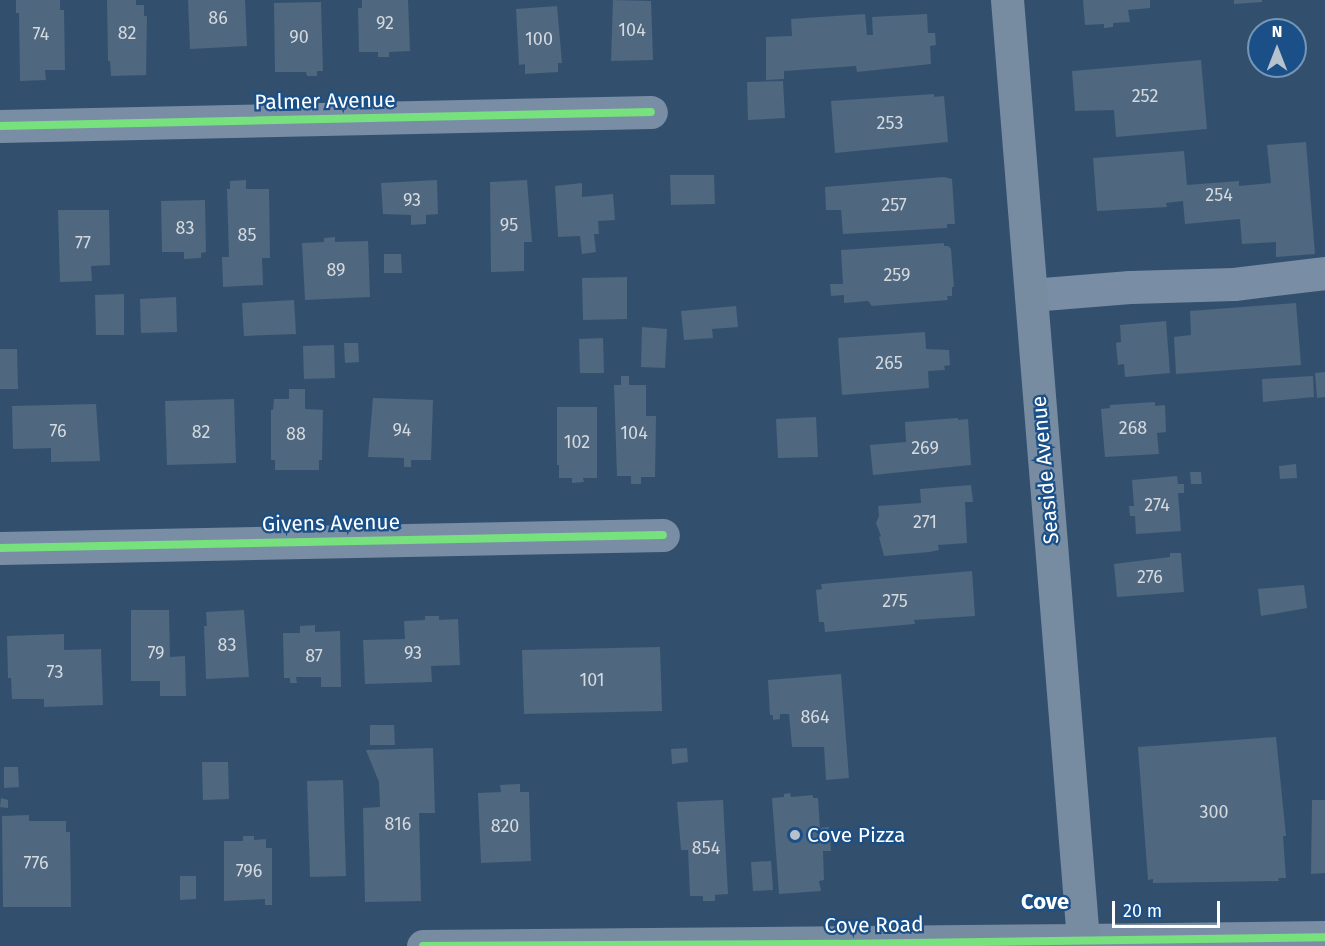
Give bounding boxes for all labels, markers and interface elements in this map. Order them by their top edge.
house number: 86 [208,7,228,29]
house number: 92 [376,12,394,34]
north arrow [1247,18,1307,78]
house number: 104 [618,19,646,41]
house number: 82 [118,22,136,44]
text: N [1272,22,1282,41]
house number: 74 [33,23,49,45]
house number: 90 [289,26,309,48]
house number: 100 [525,28,553,50]
house number: 252 [1132,85,1158,107]
street label: Palmer Avenue [254,87,396,115]
house number: 253 [877,112,903,134]
house number: 254 [1205,184,1233,206]
house number: 93 [403,189,421,211]
house number: 257 [881,194,907,216]
house number: 95 [500,214,518,236]
house number: 83 [176,217,194,239]
house number: 85 [238,224,256,246]
house number: 77 [75,232,91,254]
house number: 89 [326,259,346,281]
house number: 259 [883,264,911,286]
house number: 265 [875,352,903,374]
street label: Seaside Avenue [1026,395,1064,545]
house number: 268 [1119,417,1147,439]
house number: 94 [393,419,411,441]
house number: 76 [49,420,67,442]
house number: 82 [192,421,210,443]
house number: 104 [620,422,648,444]
house number: 88 [286,423,306,445]
house number: 102 [564,431,590,453]
house number: 269 [911,437,939,459]
house number: 274 [1144,494,1170,516]
street label: Givens Avenue [262,509,400,537]
house number: 271 [913,511,937,533]
house number: 276 [1137,566,1163,588]
house number: 275 [882,590,908,612]
house number: 83 [218,634,236,656]
house number: 79 [147,642,165,664]
house number: 93 [404,642,422,664]
house number: 87 [305,645,323,667]
house number: 73 [47,661,63,683]
house number: 101 [579,669,605,691]
house number: 864 [800,706,830,728]
house number: 300 [1199,801,1229,823]
house number: 816 [385,813,411,835]
house number: 820 [491,815,519,837]
place label: Cove Pizza [807,822,905,848]
marker: Cove Pizza [788,828,802,842]
house number: 854 [692,837,720,859]
house number: 776 [23,852,49,874]
house number: 796 [236,860,262,882]
district label: Cove [1021,889,1069,915]
scale bar [1115,889,1223,927]
text: 20 m [1123,900,1162,922]
street label: Cove Road [824,912,924,938]

